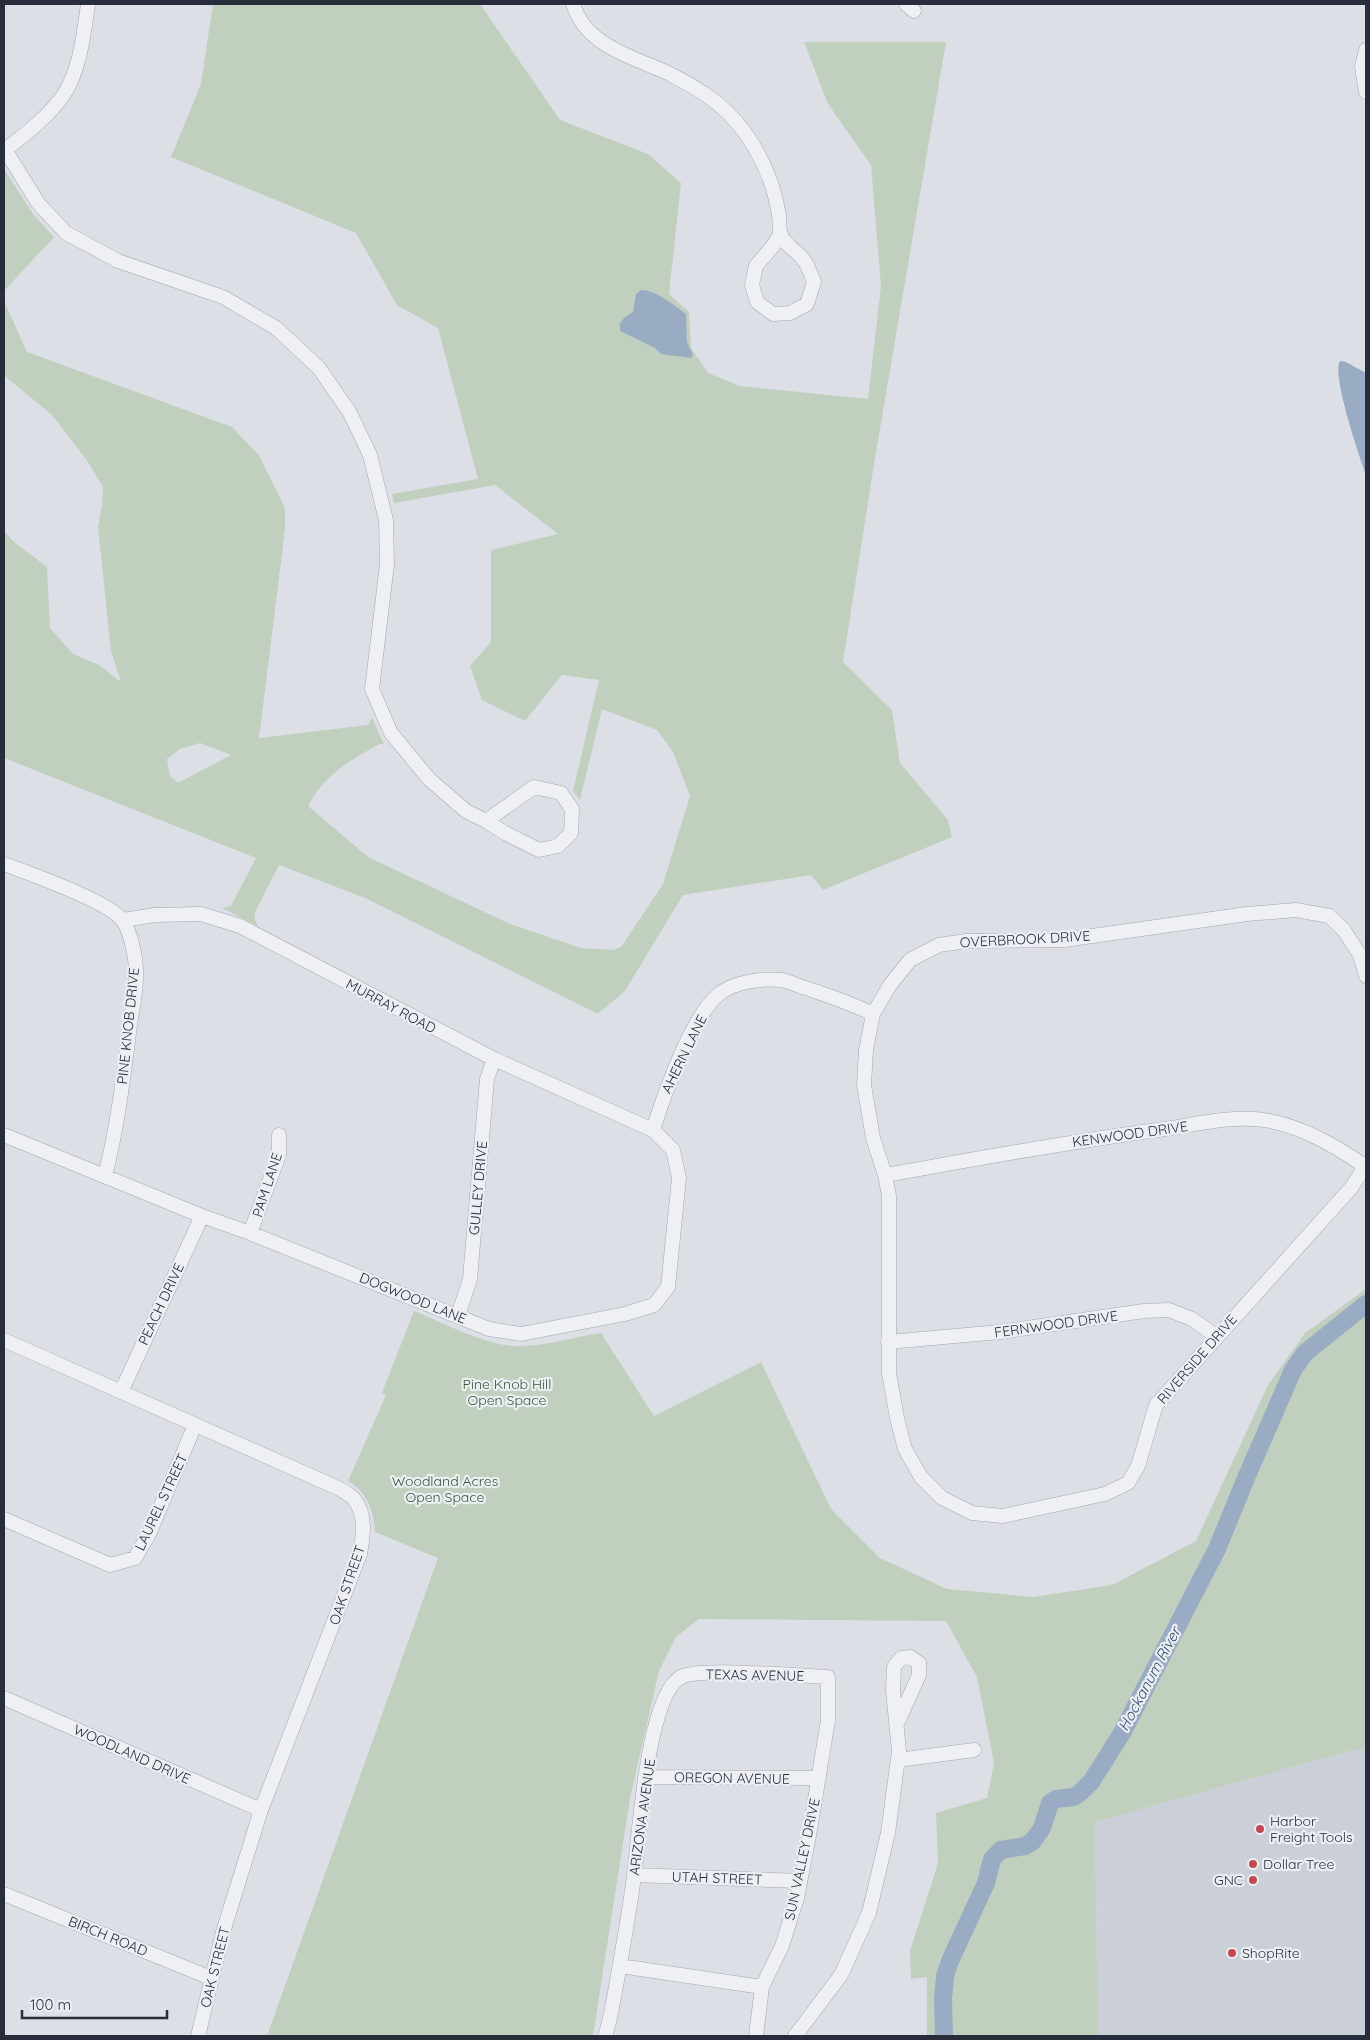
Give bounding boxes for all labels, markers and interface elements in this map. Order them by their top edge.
street label: OVERBROOK DRIVE [959,927,1091,951]
street label: PINE KNOB DRIVE [113,967,143,1085]
street label: MURRAY ROAD [343,975,439,1037]
street label: AHERN LANE [657,1012,711,1096]
street label: KENWOOD DRIVE [1071,1117,1189,1151]
street label: GULLEY DRIVE [465,1140,491,1236]
street label: PAM LANE [248,1150,286,1220]
street label: PEACH DRIVE [134,1260,188,1348]
street label: DOGWOOD LANE [357,1268,469,1328]
street label: FERNWOOD DRIVE [993,1306,1119,1342]
street label: RIVERSIDE DRIVE [1153,1310,1241,1408]
park label: Pine Knob Hill Open Space [463,1375,551,1409]
street label: LAUREL STREET [131,1451,191,1553]
park label: Woodland Acres Open Space [392,1472,498,1506]
street label: OAK STREET [325,1543,369,1627]
water label: Hockanum River [1114,1622,1185,1734]
street label: TEXAS AVENUE [705,1665,805,1685]
street label: WOODLAND DRIVE [71,1720,193,1788]
street label: ARIZONA AVENUE [625,1757,659,1877]
street label: OREGON AVENUE [674,1768,790,1788]
street label: SUN VALLEY DRIVE [780,1796,824,1922]
place label: Harbor Freight Tools [1270,1812,1353,1846]
marker: Harbor Freight Tools [1254,1823,1266,1835]
place label: Dollar Tree [1263,1855,1334,1873]
marker: Dollar Tree [1247,1858,1259,1870]
street label: UTAH STREET [671,1867,763,1889]
place label: GNC [1214,1871,1243,1889]
marker: GNC [1247,1874,1259,1886]
street label: BIRCH ROAD [66,1912,150,1960]
street label: OAK STREET [196,1925,234,2009]
place label: ShopRite [1242,1944,1300,1962]
marker: ShopRite [1226,1947,1238,1959]
scale bar [22,1988,168,2020]
text: 100 m [30,1995,71,2014]

